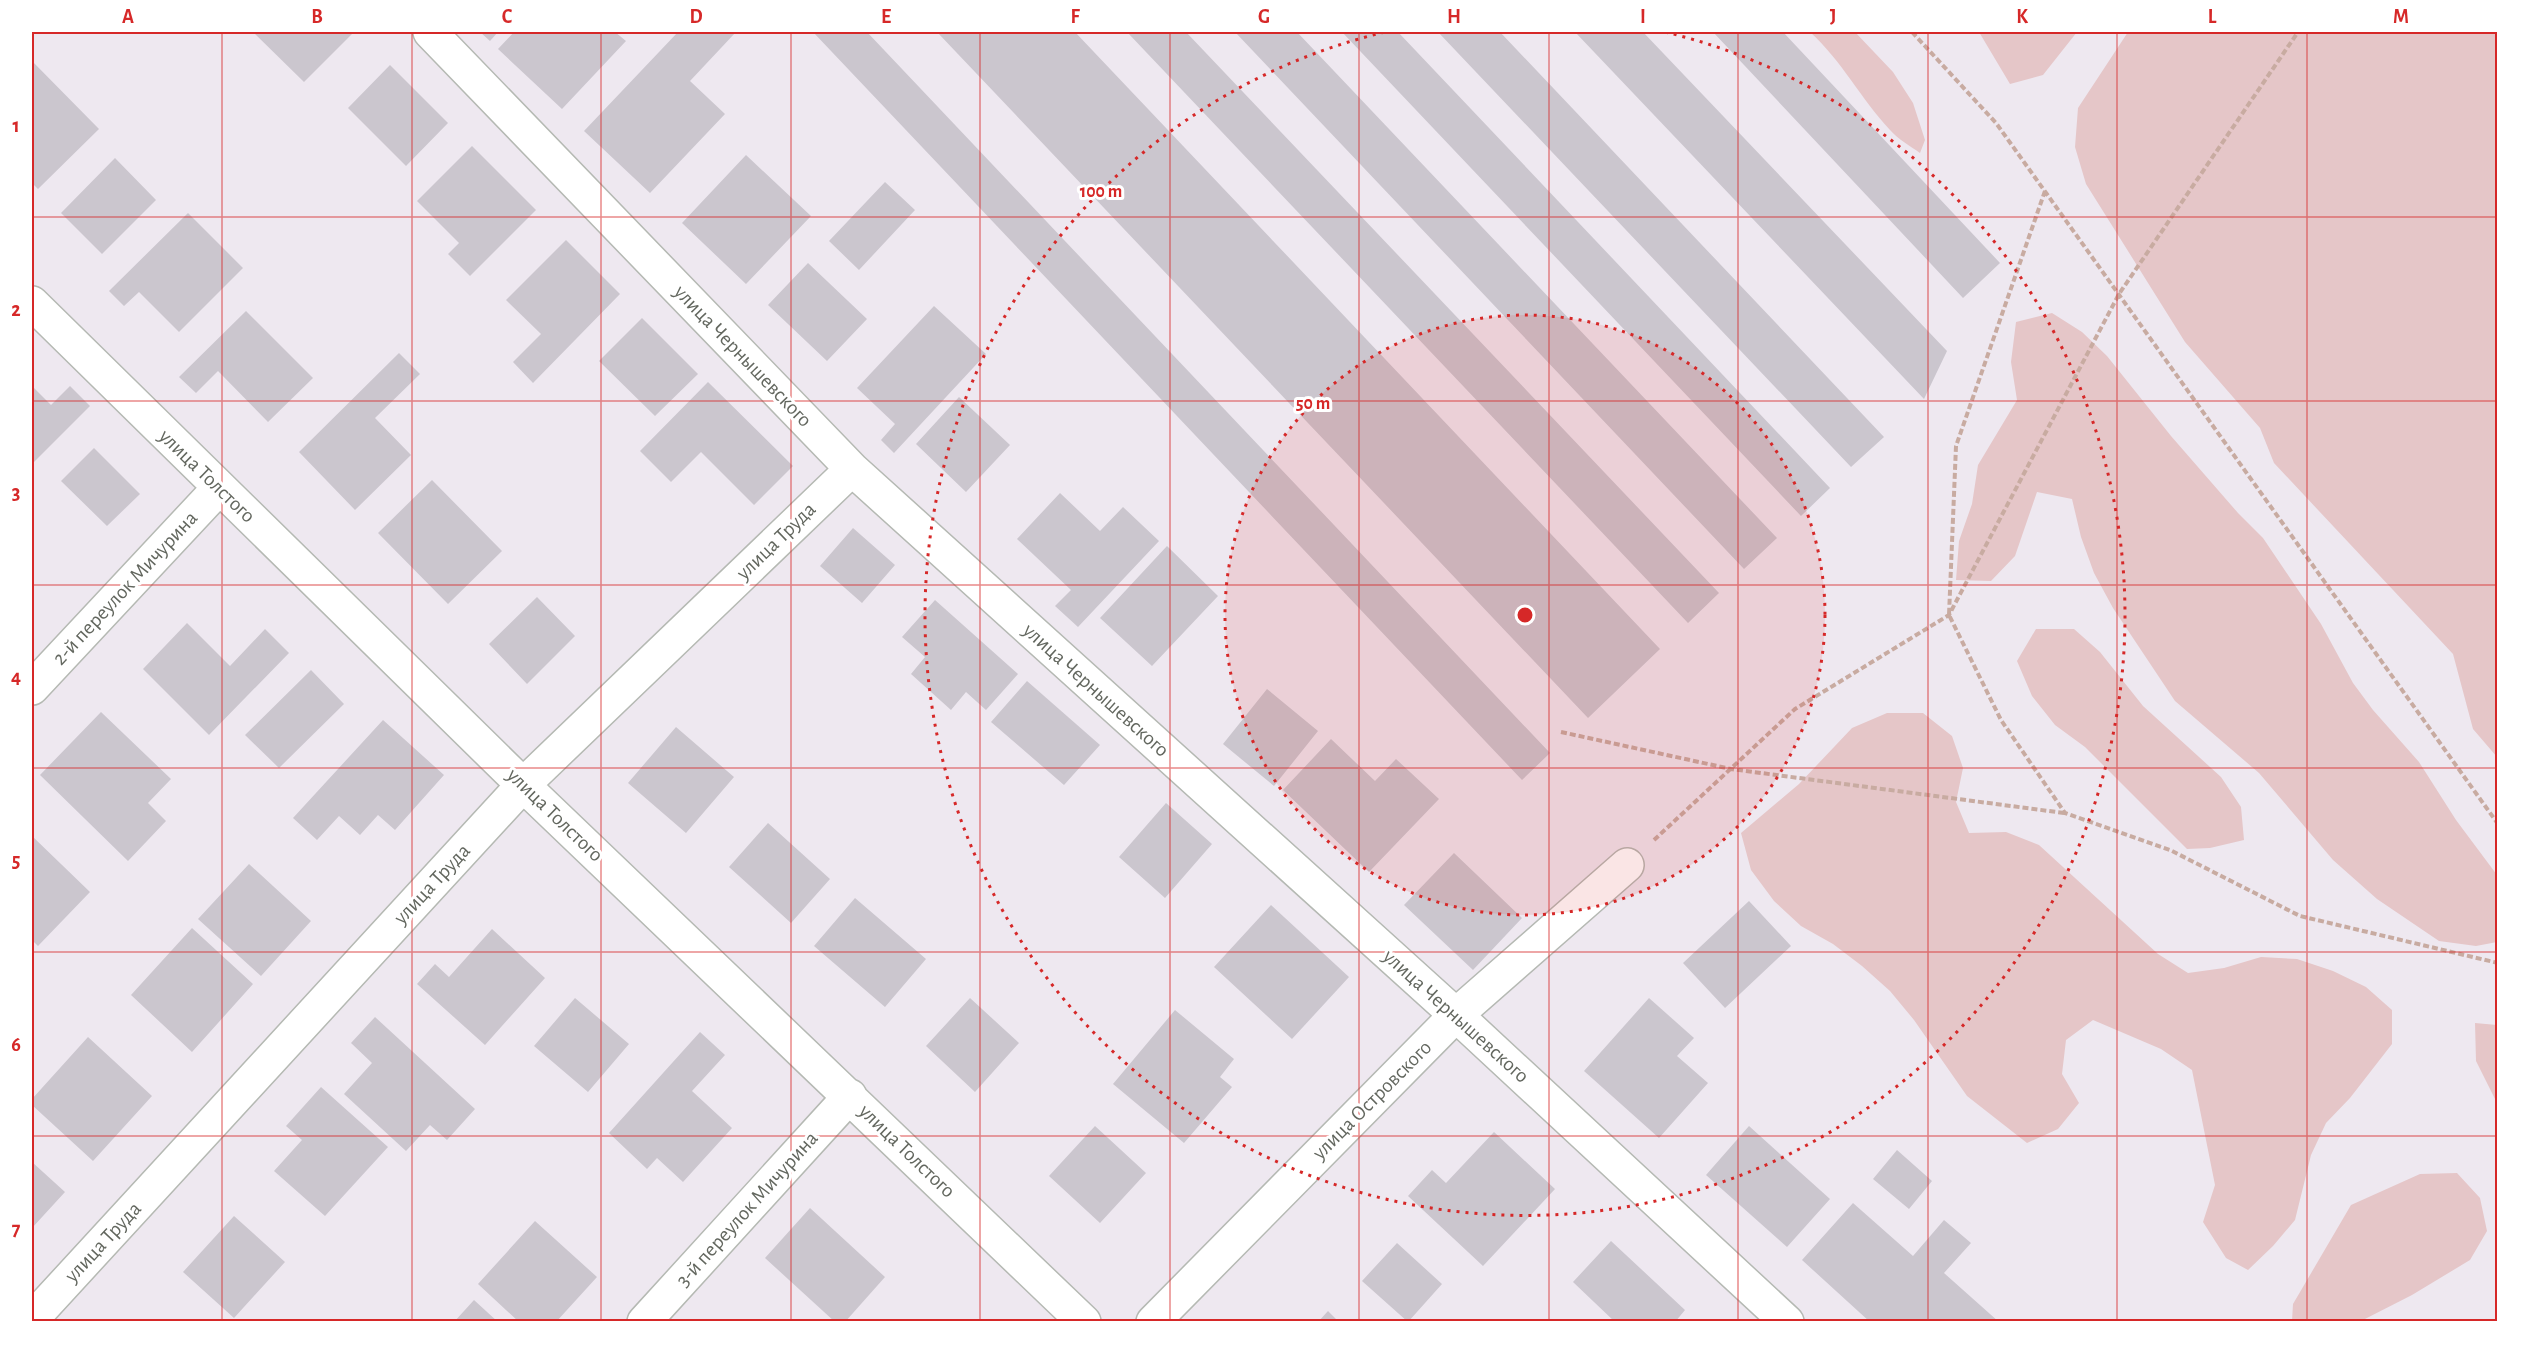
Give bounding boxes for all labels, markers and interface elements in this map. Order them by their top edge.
text: A [122,7,134,27]
text: B [311,7,323,27]
text: C [502,7,513,27]
text: D [689,7,703,27]
text: E [881,7,891,27]
text: F [1070,7,1080,27]
text: G [1258,7,1270,27]
text: H [1447,7,1461,27]
text: I [1640,7,1646,27]
text: J [1830,7,1836,27]
text: K [2016,7,2028,27]
text: L [2208,7,2217,27]
text: M [2393,7,2409,27]
text: 1 [12,116,20,136]
text: 100 m [1080,183,1122,201]
street label: улица Чернышевского [669,280,816,431]
text: 2 [11,300,21,320]
text: 50 m [1296,395,1330,413]
street label: улица Толстого [154,425,259,527]
text: 3 [12,483,20,503]
street label: улица Труда [732,498,820,584]
street label: 2-й переулок Мичурина [49,507,202,669]
centre of rings [1515,605,1535,625]
street label: улица Чернышевского [1018,619,1173,761]
text: 4 [11,667,21,687]
street label: улица Толстого [502,764,607,866]
street label: улица Труда [389,840,474,929]
text: 5 [12,851,20,871]
street label: улица Чернышевского [1378,945,1533,1087]
text: 6 [11,1035,21,1055]
street label: улица Островского [1308,1037,1435,1164]
street label: улица Толстого [854,1100,959,1202]
street label: 3-й переулок Мичурина [672,1127,822,1291]
street label: улица Труда [60,1198,145,1287]
text: 7 [12,1219,21,1239]

